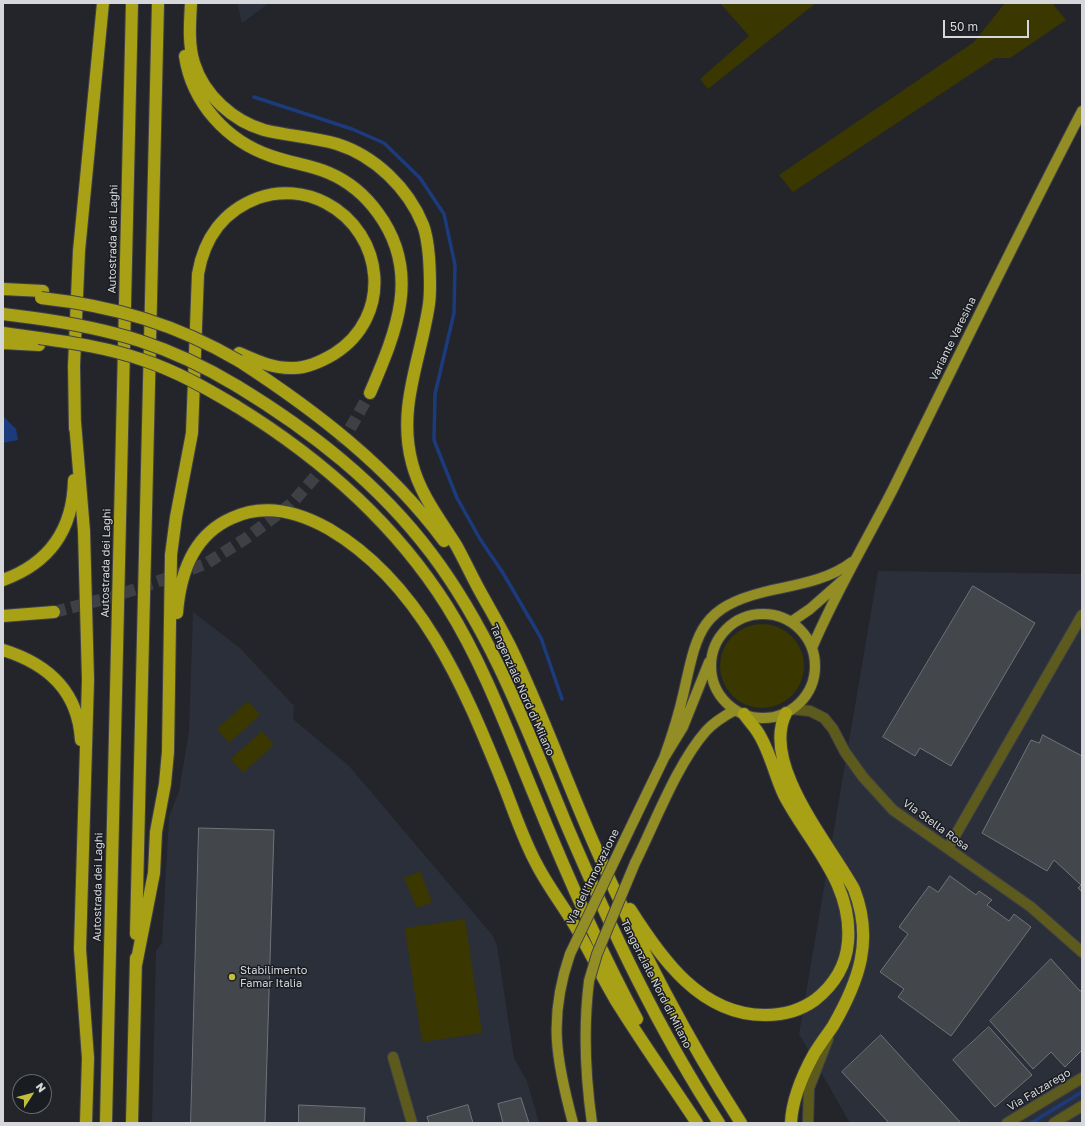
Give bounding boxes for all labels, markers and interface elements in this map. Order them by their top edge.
scale bar [945,12,1031,38]
text: 50 m [950,19,978,34]
street label: Autostrada dei Laghi [105,184,121,294]
street label: Variante Varesina [927,295,979,383]
street label: Autostrada dei Laghi [98,508,114,618]
street label: Tangenziale Nord di Milano [487,622,557,758]
street label: Via Stella Rosa [900,796,972,854]
street label: Via dell'Innovazione [564,827,622,927]
street label: Autostrada dei Laghi [90,832,106,942]
street label: Tangenziale Nord di Milano [618,917,694,1051]
place label: Stabilimento Famar Italia [240,964,307,990]
marker: Stabilimento Famar Italia [227,972,237,982]
street label: Via Falzarego [1005,1066,1073,1114]
north arrow [12,1074,52,1114]
text: N [34,1080,49,1094]

